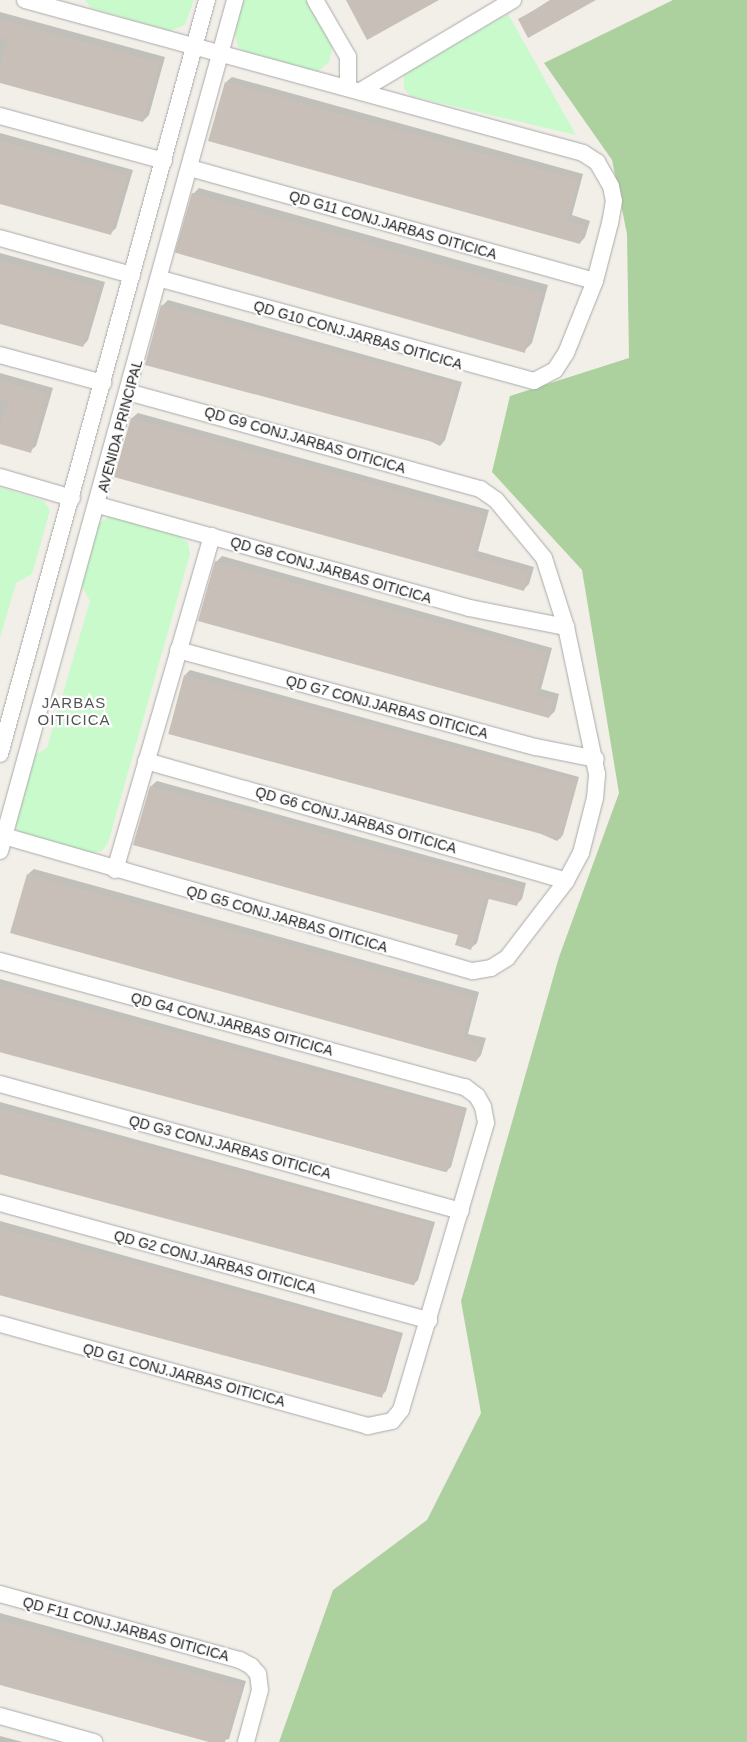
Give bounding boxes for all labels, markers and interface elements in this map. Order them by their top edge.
street label: QD G11 CONJ.JARBAS OITICICA [287,187,499,263]
street label: QD G10 CONJ.JARBAS OITICICA [252,297,464,373]
street label: AVENIDA PRINCIPAL [94,358,146,494]
street label: QD G9 CONJ.JARBAS OITICICA [202,403,408,477]
street label: QD G8 CONJ.JARBAS OITICICA [228,533,434,607]
street label: QD G7 CONJ.JARBAS OITICICA [284,672,490,742]
district label: JARBAS OITICICA [36,693,112,728]
street label: QD G6 CONJ.JARBAS OITICICA [253,783,459,857]
street label: QD G5 CONJ.JARBAS OITICICA [184,882,390,956]
street label: QD G4 CONJ.JARBAS OITICICA [129,989,335,1059]
street label: QD G3 CONJ.JARBAS OITICICA [127,1112,333,1182]
street label: QD G2 CONJ.JARBAS OITICICA [112,1227,318,1297]
street label: QD G1 CONJ.JARBAS OITICICA [81,1340,287,1410]
street label: QD F11 CONJ.JARBAS OITICICA [21,1593,231,1665]

